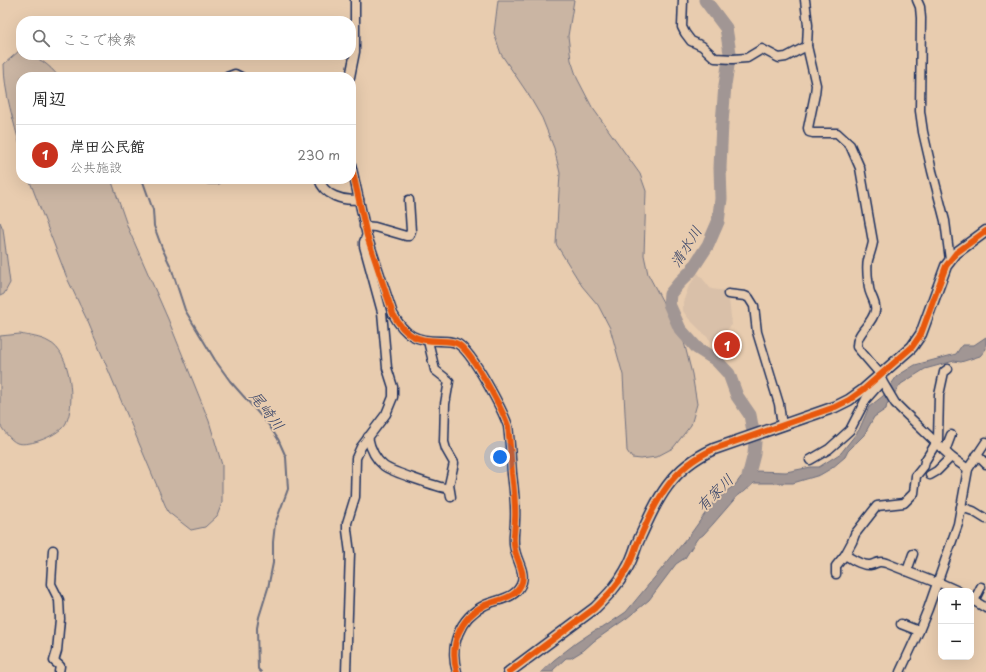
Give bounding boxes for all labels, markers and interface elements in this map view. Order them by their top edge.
search box [16,16,356,60]
icon: search [30,27,52,49]
text: ここで検索 [62,27,137,50]
text: 周辺 [32,85,66,111]
text: 岸田公民館 [70,134,145,157]
text: 1 [42,145,48,164]
text: 230 m [298,145,340,164]
text: 公共施設 [70,157,122,176]
water label: 清水川 [663,221,707,271]
pin: 1 [714,330,740,360]
water label: 尾崎川 [245,385,291,435]
your location [490,447,510,467]
water label: 有家川 [690,468,738,516]
map controls [938,588,974,660]
button: + [938,588,974,624]
button: − [938,624,974,660]

